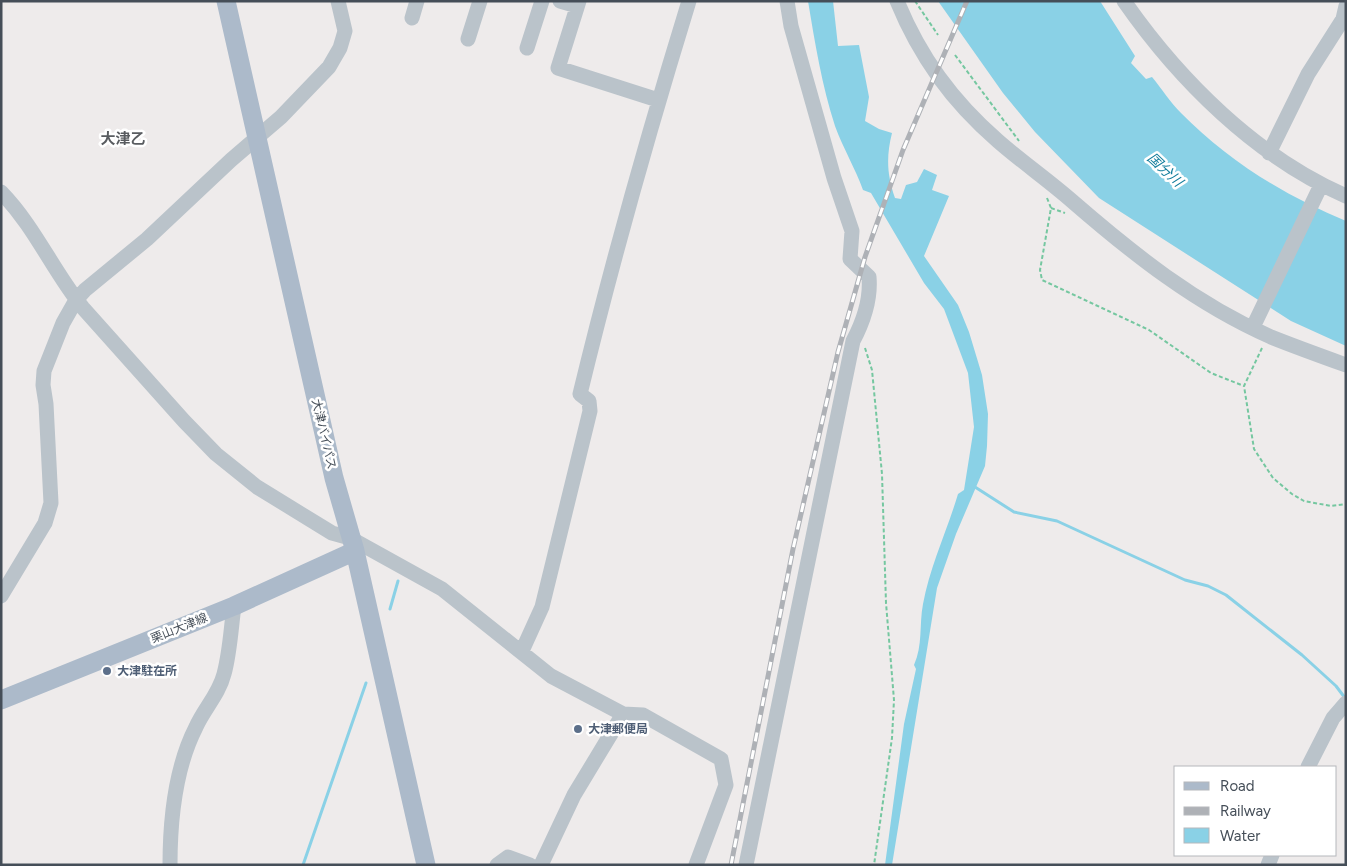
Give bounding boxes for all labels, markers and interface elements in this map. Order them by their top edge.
district label: 大津乙 [100,130,146,148]
water label: 国分川 [1144,149,1188,192]
street label: 大津バイパス [309,397,339,471]
street label: 栗山大津線 [149,610,209,646]
place label: 大津駐在所 [117,664,177,678]
marker: 大津駐在所 [101,665,113,677]
place label: 大津郵便局 [588,722,648,736]
marker: 大津郵便局 [572,723,584,735]
legend [1174,766,1337,856]
text: Road [1220,777,1255,795]
text: Railway [1220,802,1271,820]
text: Water [1220,827,1260,845]

